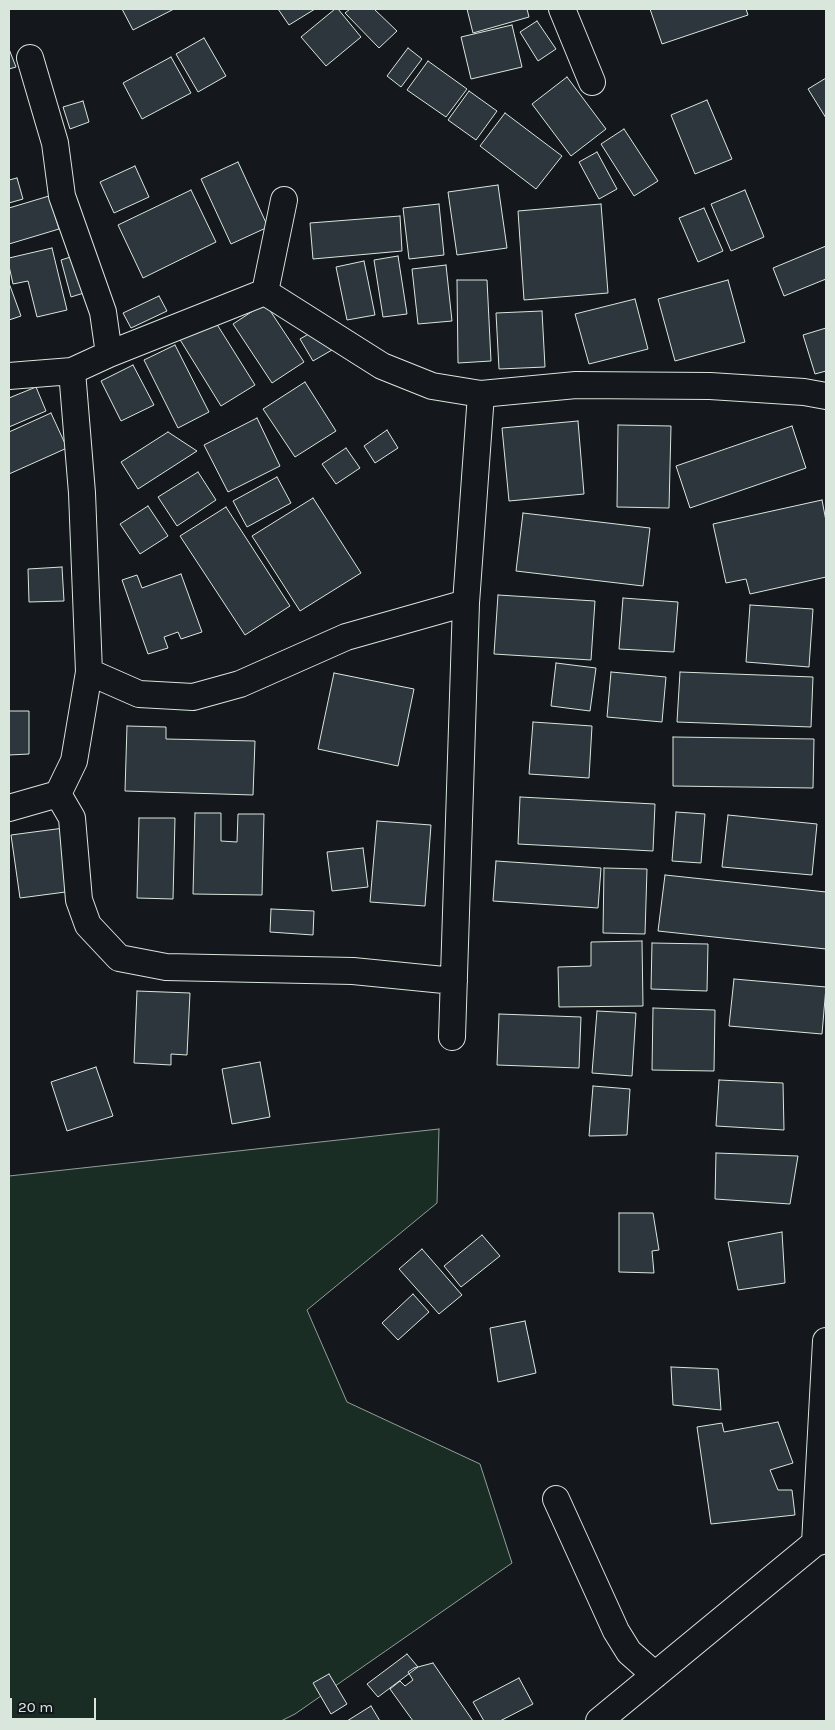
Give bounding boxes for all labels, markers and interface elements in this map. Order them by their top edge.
scale bar [12,1688,99,1720]
text: 20 m [18,1698,53,1716]

